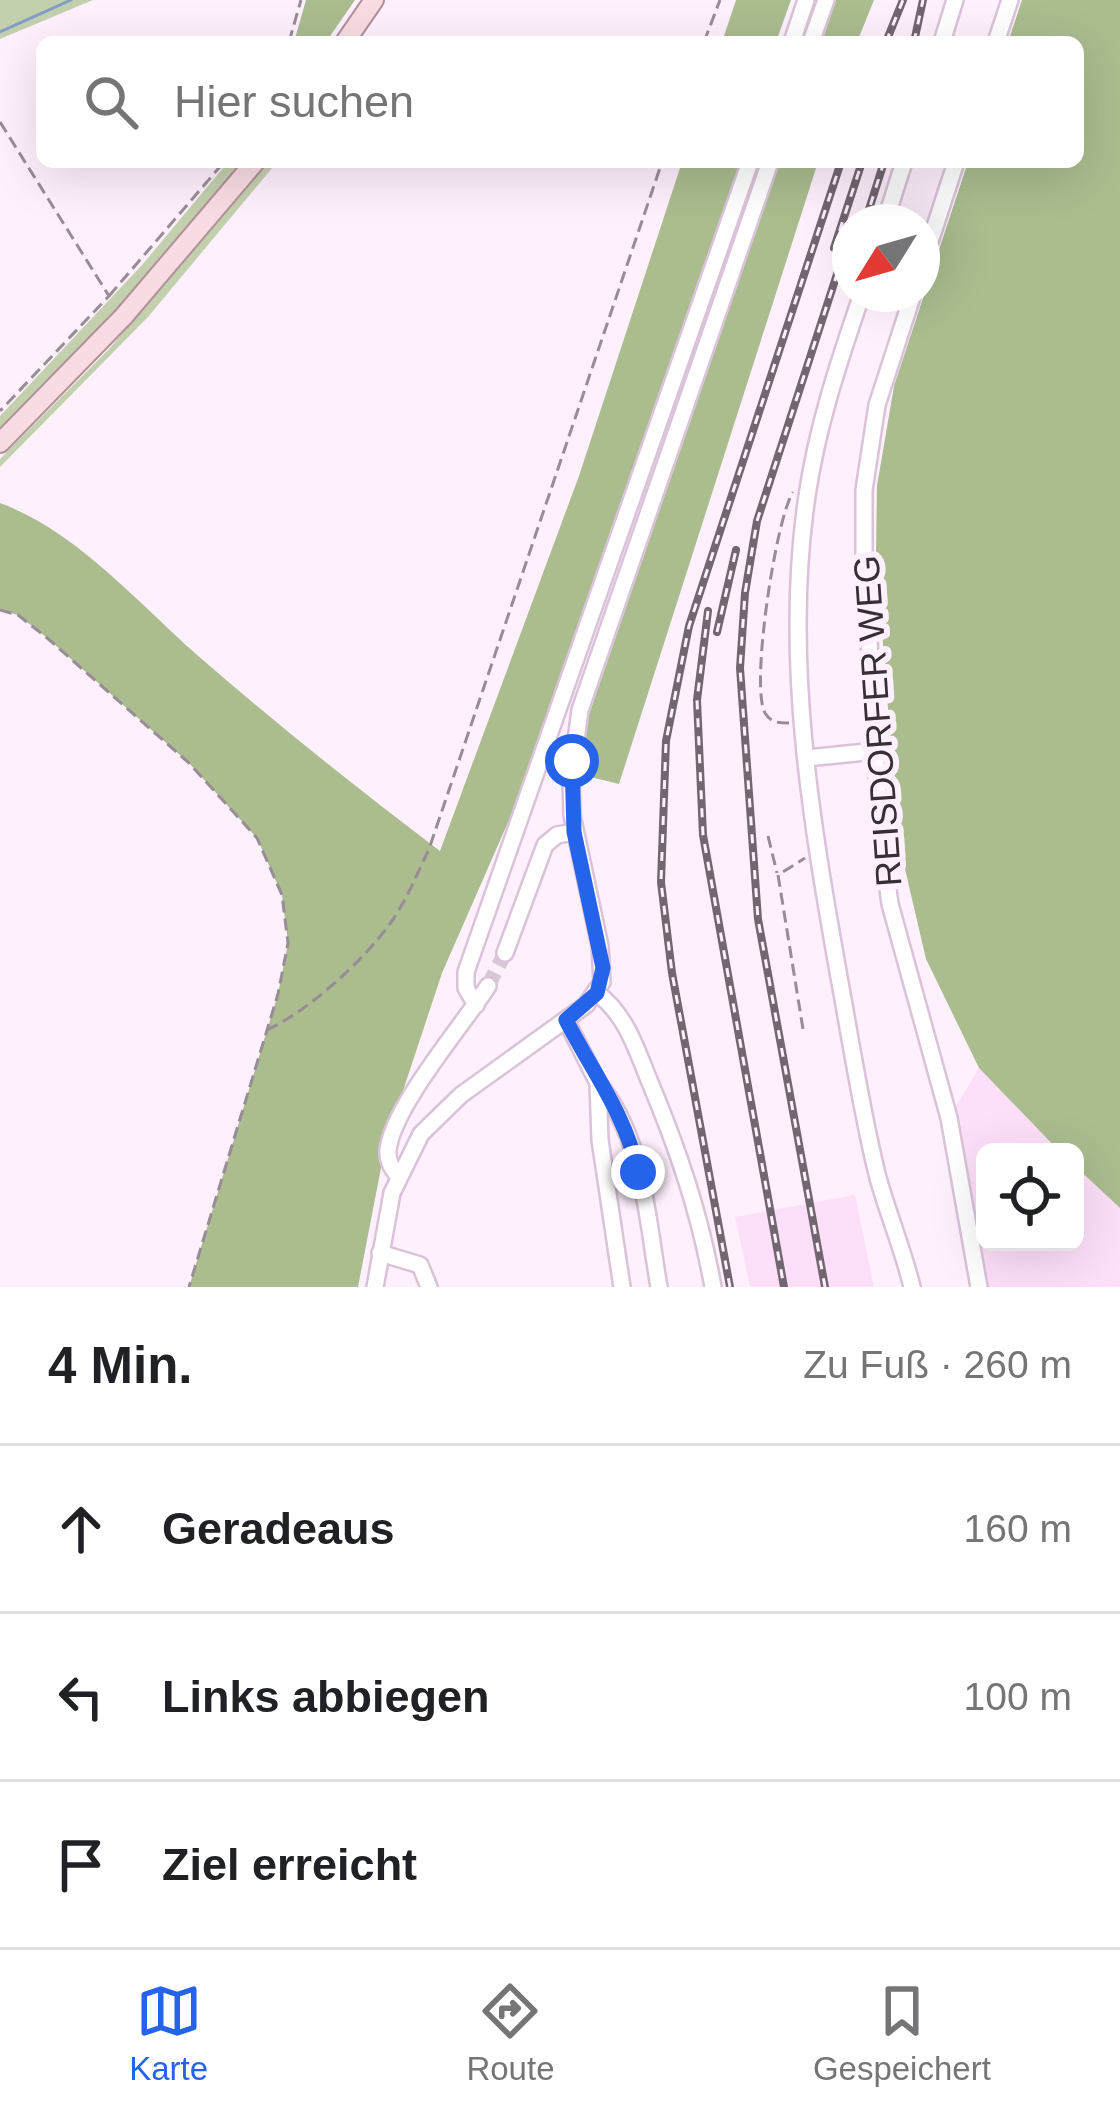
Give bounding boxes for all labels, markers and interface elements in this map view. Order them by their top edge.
search box [36,36,1084,168]
icon: search [78,69,144,135]
text: Hier suchen [174,76,414,127]
north arrow [832,204,940,312]
street label: REISDORFER WEG [845,554,910,888]
route start [545,734,599,788]
map controls [976,1143,1084,1251]
button: locate [976,1143,1084,1251]
route end [611,1145,665,1199]
text: 4 Min. [48,1337,193,1394]
text: Zu Fuß · 260 m [803,1343,1072,1386]
icon: ahead [48,1496,114,1562]
text: Geradeaus [162,1503,395,1554]
text: 160 m [964,1507,1072,1550]
icon: left [48,1664,114,1730]
text: Links abbiegen [162,1671,490,1722]
text: 100 m [964,1675,1072,1718]
icon: arrive [48,1832,114,1898]
text: Ziel erreicht [162,1839,417,1890]
tab: Karte [129,1978,208,2088]
tab: Route [466,1978,555,2088]
tab: Gespeichert [813,1978,991,2088]

